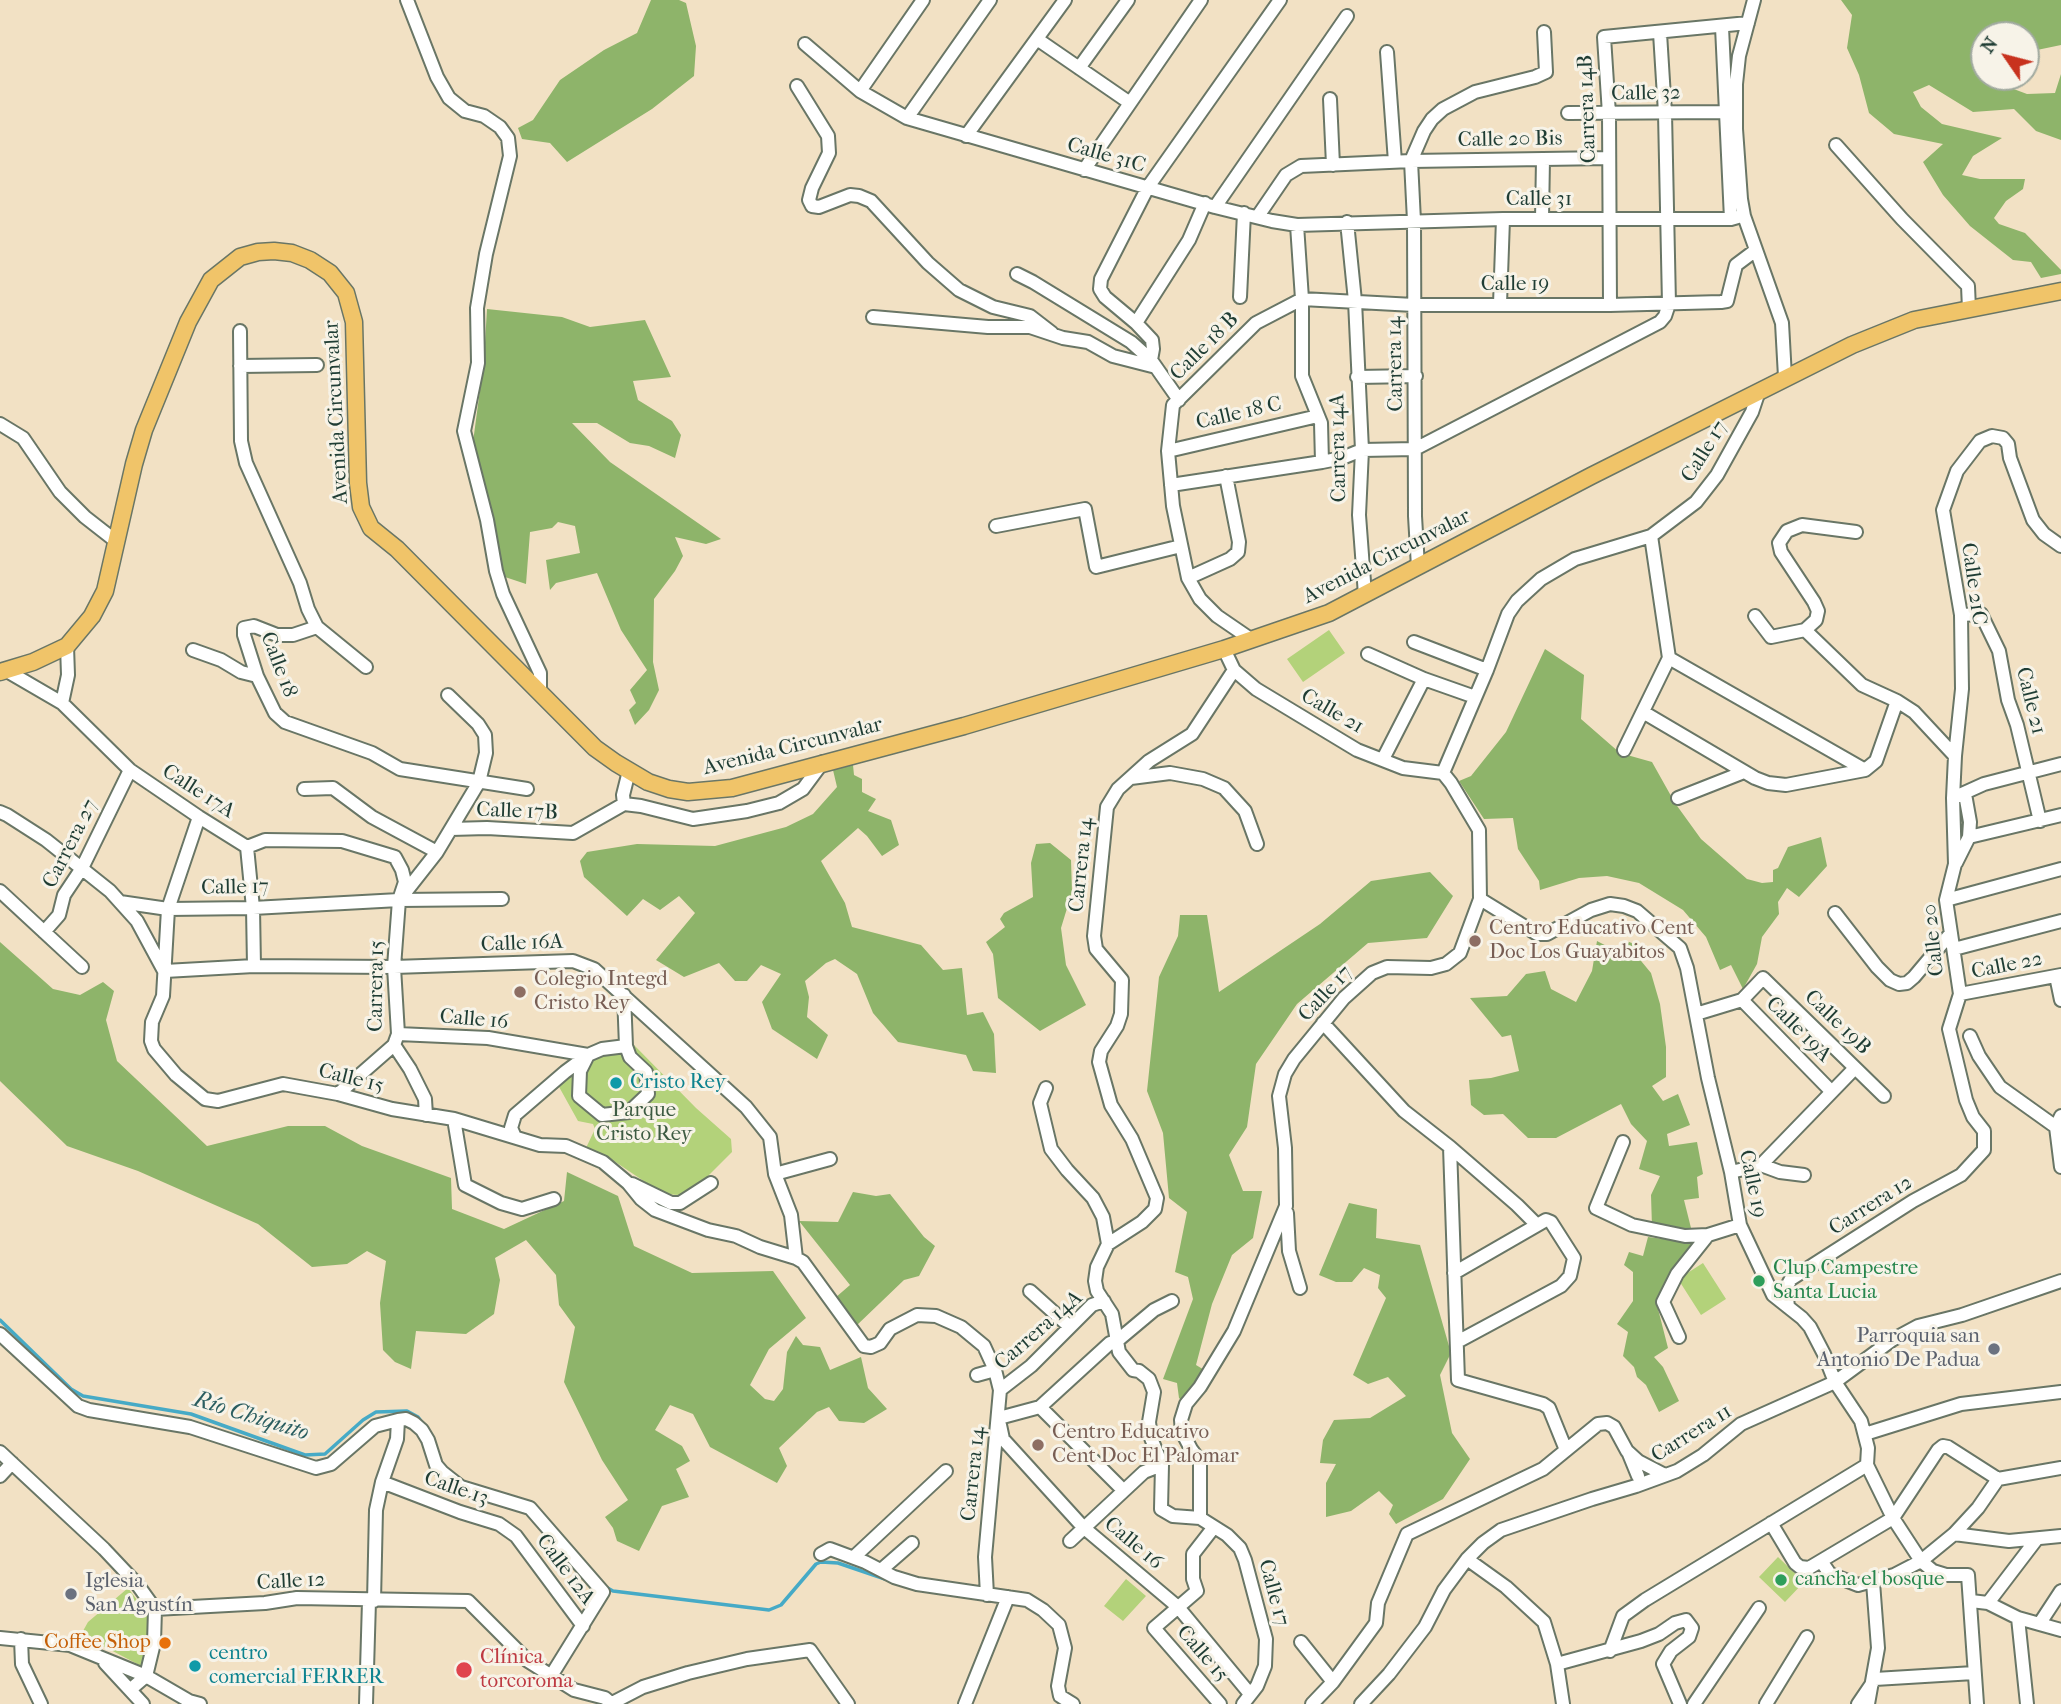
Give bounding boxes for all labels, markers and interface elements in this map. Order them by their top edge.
north arrow [1970,21,2040,91]
text: N [1976,33,2003,57]
street label: Carrera 14B [1574,54,1602,164]
street label: Calle 32 [1611,81,1681,107]
street label: Calle 20 Bis [1457,126,1563,154]
street label: Calle 31C [1064,133,1148,179]
street label: Calle 31 [1506,187,1572,213]
street label: Calle 19 [1481,272,1549,298]
street label: Calle 18 B [1166,308,1244,386]
street label: Carrera 14 [1383,316,1409,412]
street label: Avenida Circunvalar [320,319,354,505]
street label: Calle 18 C [1194,392,1284,436]
street label: Carrera 14A [1325,393,1353,503]
street label: Calle 17 [1676,417,1734,487]
street label: Avenida Circunvalar [1299,504,1475,610]
street label: Calle 21C [1955,541,1991,627]
street label: Calle 18 [254,629,302,701]
street label: Calle 21 [2009,665,2051,737]
street label: Calle 21 [1296,684,1368,740]
street label: Avenida Circunvalar [701,713,885,781]
street label: Calle 17A [157,759,239,825]
street label: Carrera 27 [38,795,104,893]
street label: Calle 17B [476,798,558,826]
street label: Carrera 14 [1065,816,1099,914]
street label: Calle 17 [201,875,269,901]
street label: Calle 20 [1918,903,1950,977]
place label: Centro Educativo Cent Doc Los Guayabitos [1489,916,1695,966]
street label: Calle 16A [480,930,564,958]
marker: Centro Educativo Cent Doc Los Guayabitos [1467,933,1483,949]
street label: Carrera 15 [364,940,390,1032]
street label: Calle 22 [1969,947,2045,985]
street label: Calle 17 [1294,961,1358,1027]
place label: Colegio Integd Cristo Rey [534,967,668,1017]
marker: Colegio Integd Cristo Rey [512,984,528,1000]
street label: Calle 19B [1799,985,1875,1061]
street label: Calle 19A [1760,992,1836,1068]
street label: Calle 16 [439,1004,509,1036]
street label: Calle 15 [316,1059,386,1099]
place label: Cristo Rey [630,1070,726,1096]
marker: Cristo Rey [608,1075,624,1091]
park label: Parque Cristo Rey [596,1098,692,1148]
street label: Calle 19 [1733,1148,1771,1220]
street label: Carrera 12 [1825,1171,1917,1241]
place label: Clup Campestre Santa Lucia [1773,1256,1918,1306]
marker: Clup Campestre Santa Lucia [1751,1273,1767,1289]
street label: Carrera 14A [990,1286,1088,1376]
place label: Parroquia san Antonio De Padua [1817,1324,1980,1374]
marker: Parroquia san Antonio De Padua [1986,1341,2002,1357]
water label: Río Chiquito [190,1386,312,1448]
street label: Carrera 11 [1647,1399,1737,1469]
place label: Centro Educativo Cent Doc El Palomar [1052,1420,1239,1470]
street label: Carrera 14 [957,1425,991,1523]
marker: Centro Educativo Cent Doc El Palomar [1030,1437,1046,1453]
street label: Calle 13 [421,1466,491,1512]
street label: Calle 16 [1098,1512,1168,1576]
street label: Calle 12A [530,1530,600,1610]
street label: Calle 17 [1252,1557,1294,1629]
place label: cancha el bosque [1795,1567,1944,1593]
street label: Calle 12 [256,1568,326,1596]
place label: Iglesia San Agustín [85,1569,193,1619]
marker: cancha el bosque [1773,1572,1789,1588]
marker: Iglesia San Agustín [63,1586,79,1602]
street label: Calle 15 [1171,1621,1233,1687]
place label: Coffee Shop [44,1630,151,1656]
marker: Coffee Shop [157,1635,173,1651]
place label: centro comercial FERRER [209,1641,383,1691]
place label: Clínica torcoroma [480,1645,573,1695]
marker: centro comercial FERRER [187,1658,203,1674]
marker: Clínica torcoroma [454,1660,474,1680]

